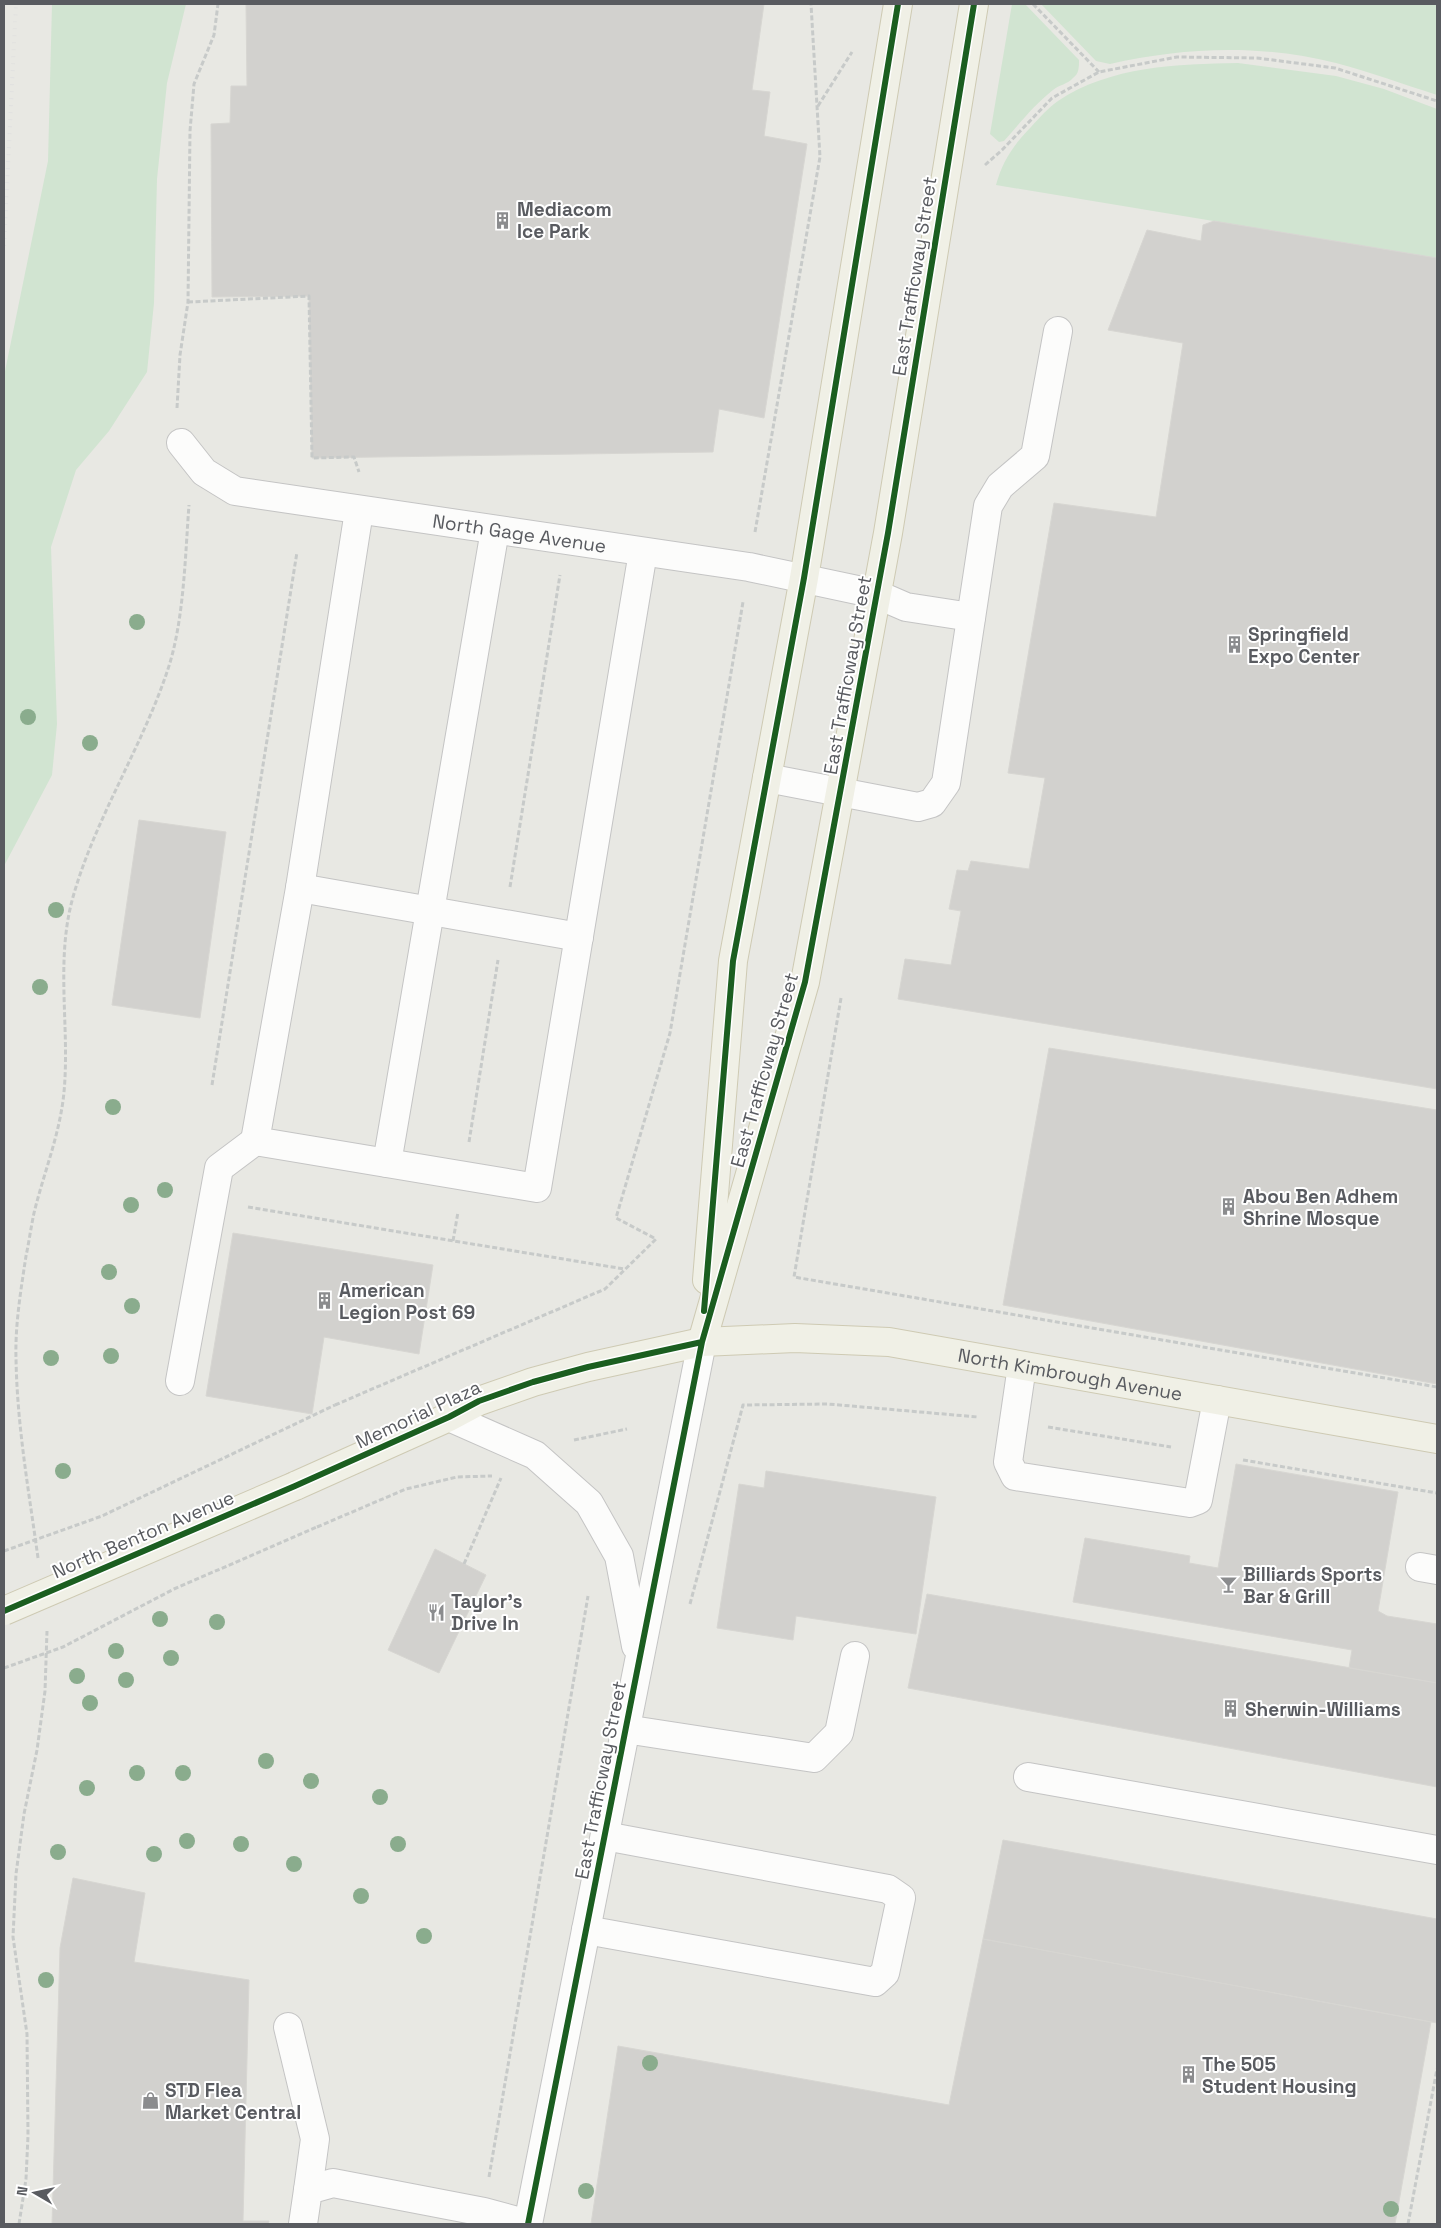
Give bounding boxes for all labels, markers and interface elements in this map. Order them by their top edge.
street label: East Trafficway Street [886,175,943,378]
place label: Mediacom Ice Park [517,197,612,244]
building icon: Mediacom Ice Park [493,210,513,230]
street label: North Gage Avenue [431,508,608,559]
street label: East Trafficway Street [818,574,877,777]
place label: Springfield Expo Center [1248,622,1360,669]
building icon: Springfield Expo Center [1224,635,1244,655]
street label: East Trafficway Street [725,970,804,1170]
place label: Abou Ben Adhem Shrine Mosque [1243,1184,1398,1231]
building icon: Abou Ben Adhem Shrine Mosque [1219,1197,1239,1217]
place label: American Legion Post 69 [339,1278,475,1325]
building icon: American Legion Post 69 [315,1291,335,1311]
street label: North Kimbrough Avenue [956,1342,1184,1407]
street label: Memorial Plaza [351,1374,485,1454]
street label: North Benton Avenue [48,1485,238,1584]
place label: Billiards Sports Bar & Grill [1243,1562,1382,1609]
bar icon: Billiards Sports Bar & Grill [1219,1575,1239,1595]
place label: Taylor's Drive In [451,1589,523,1636]
restaurant icon: Taylor's Drive In [427,1602,447,1622]
street label: East Trafficway Street [569,1679,632,1881]
place label: Sherwin-Williams [1245,1697,1401,1722]
building icon: Sherwin-Williams [1221,1699,1241,1719]
place label: The 505 Student Housing [1202,2052,1357,2099]
building icon: The 505 Student Housing [1178,2065,1198,2085]
place label: STD Flea Market Central [165,2078,301,2125]
shop icon: STD Flea Market Central [141,2091,161,2111]
north arrow [10,2168,60,2218]
text: N [13,2185,32,2197]

